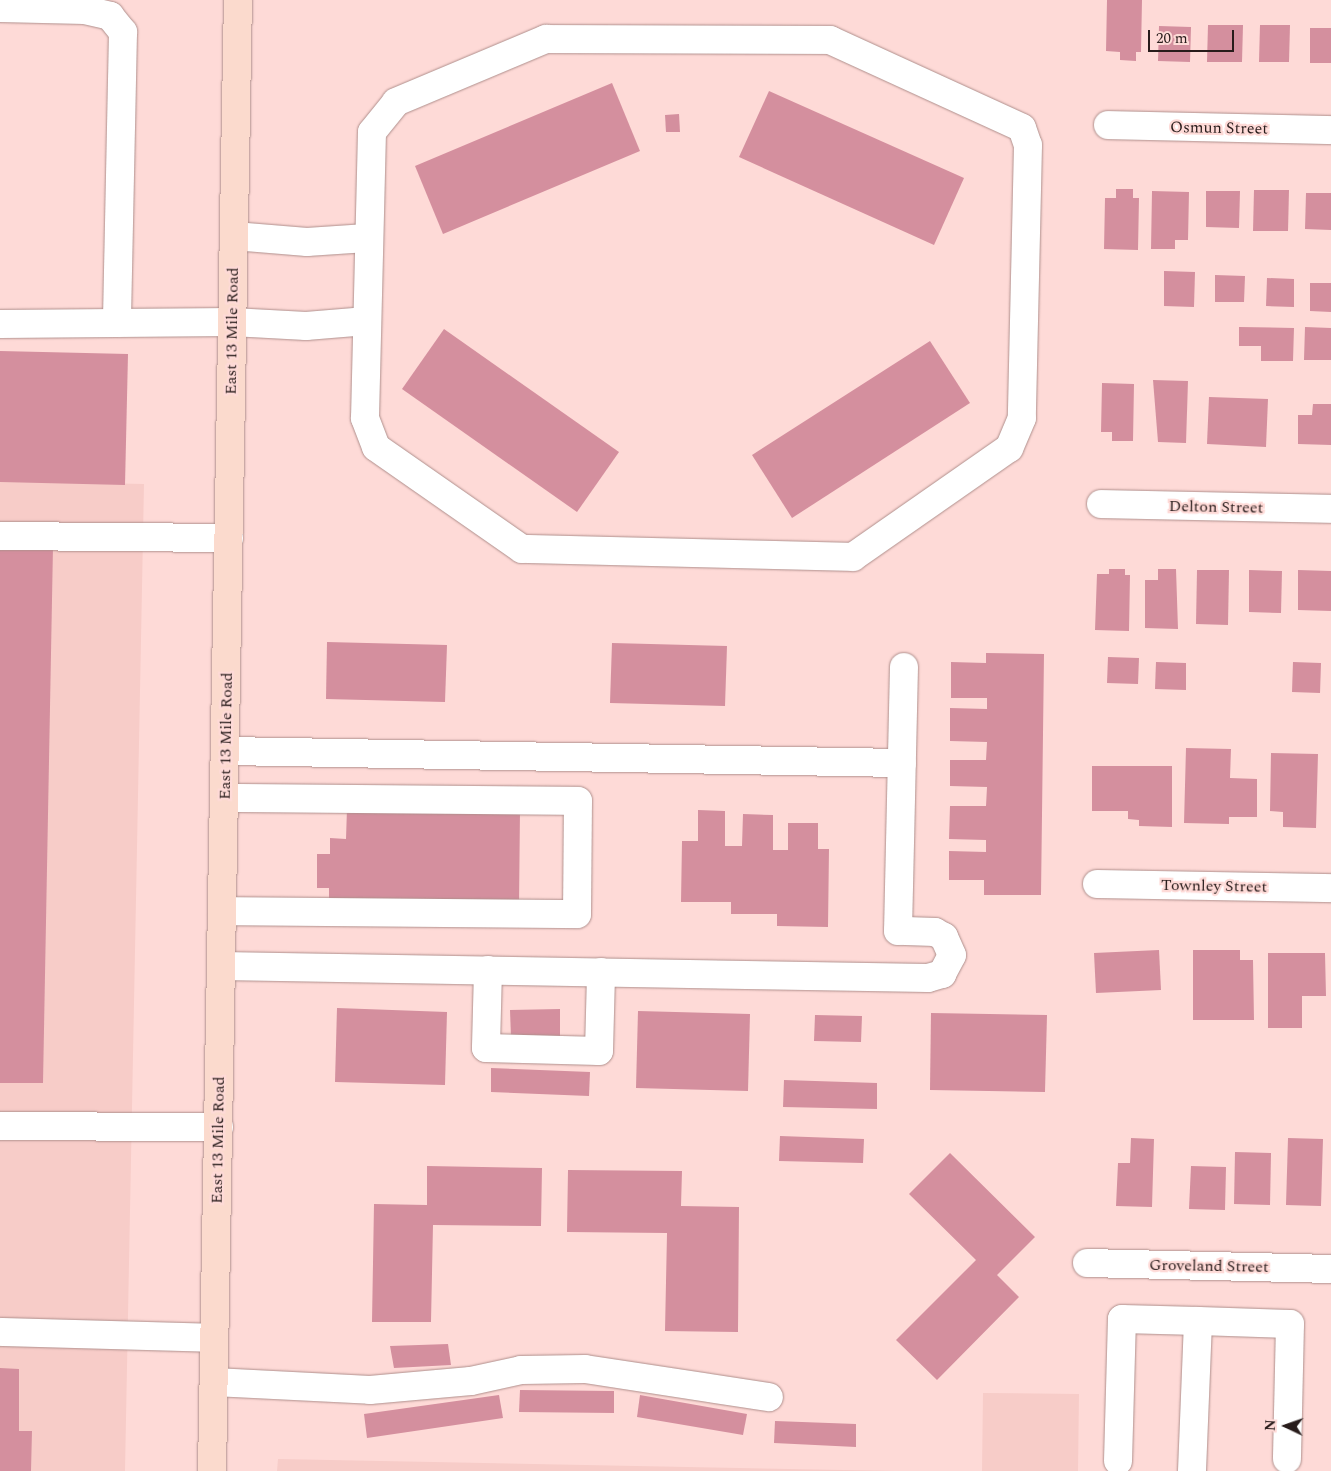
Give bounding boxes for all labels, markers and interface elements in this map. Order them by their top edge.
scale bar [1151,20,1237,52]
text: 20 m [1156,27,1188,50]
street label: Osmun Street [1170,118,1268,138]
street label: East 13 Mile Road [221,267,243,395]
street label: Delton Street [1169,497,1263,517]
street label: East 13 Mile Road [215,672,237,800]
street label: Townley Street [1161,875,1267,897]
street label: East 13 Mile Road [207,1076,229,1204]
street label: Groveland Street [1149,1255,1269,1277]
north arrow [1261,1401,1311,1451]
text: N [1260,1419,1281,1431]

